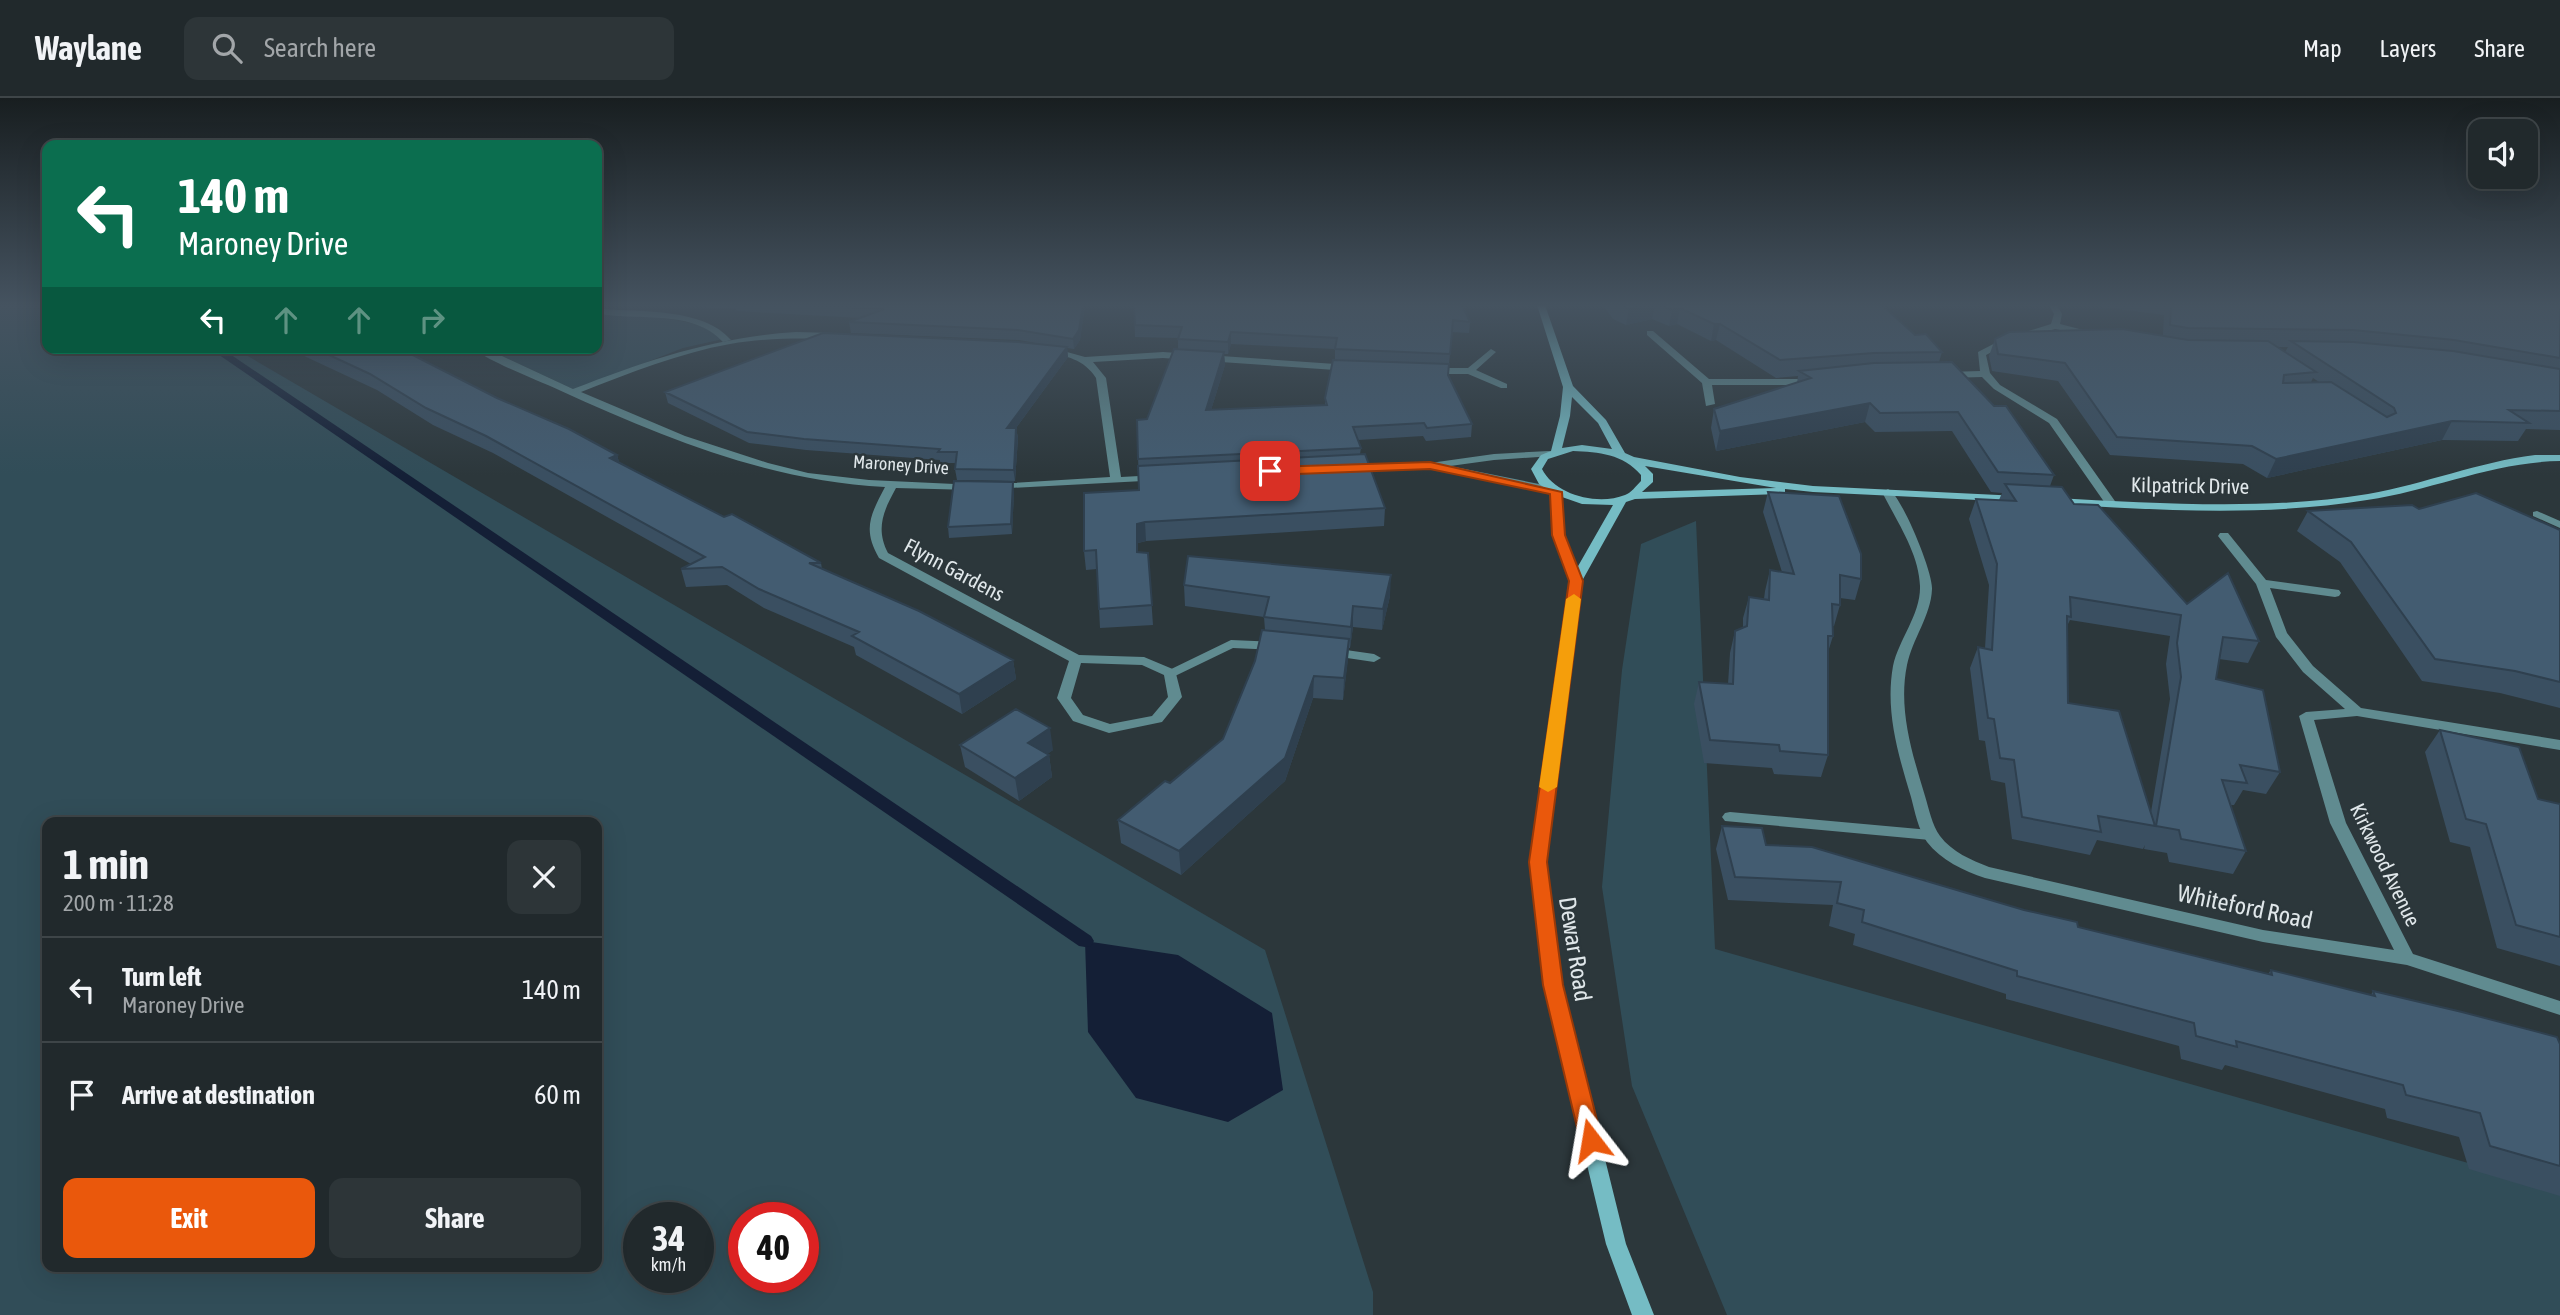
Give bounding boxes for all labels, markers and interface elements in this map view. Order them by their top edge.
search box [184,17,674,80]
text: Waylane [35,29,142,67]
icon: search [208,29,246,67]
text: Search here [264,33,376,63]
text: Map [2303,35,2342,62]
text: Layers [2380,35,2436,62]
text: Share [2474,35,2525,62]
map controls [2468,119,2538,189]
button: sound [2468,119,2538,189]
text: 140 m [178,167,289,223]
icon: left [63,168,154,259]
text: Maroney Drive [178,225,348,262]
icon: left [194,301,232,339]
icon: ahead [267,301,305,339]
icon: ahead [340,301,378,339]
icon: right [413,301,451,339]
pin [1240,441,1300,501]
street label: Maroney Drive [853,451,950,478]
icon: arrive [1251,452,1289,490]
street label: Kilpatrick Drive [2131,472,2249,498]
street label: Flynn Gardens [900,533,1009,606]
street label: Kirkwood Avenue [2346,799,2426,930]
text: 1 min [63,840,149,888]
button: close [507,840,581,914]
street label: Whiteford Road [2175,879,2315,934]
text: 200 m · 11:28 [63,890,174,916]
street label: Dewar Road [1554,895,1597,1003]
text: Turn left [122,962,202,992]
icon: left [63,971,101,1009]
text: 140 m [522,975,581,1005]
text: Maroney Drive [122,992,244,1018]
icon: arrive [63,1076,101,1114]
text: Arrive at destination [122,1080,315,1110]
text: 60 m [534,1080,581,1110]
position arrow [1554,1103,1628,1177]
button: Exit [63,1178,315,1258]
button: Share [329,1178,581,1258]
speed limit sign: 40 [728,1202,819,1293]
text: 34 [652,1218,685,1258]
text: km/h [651,1254,686,1275]

